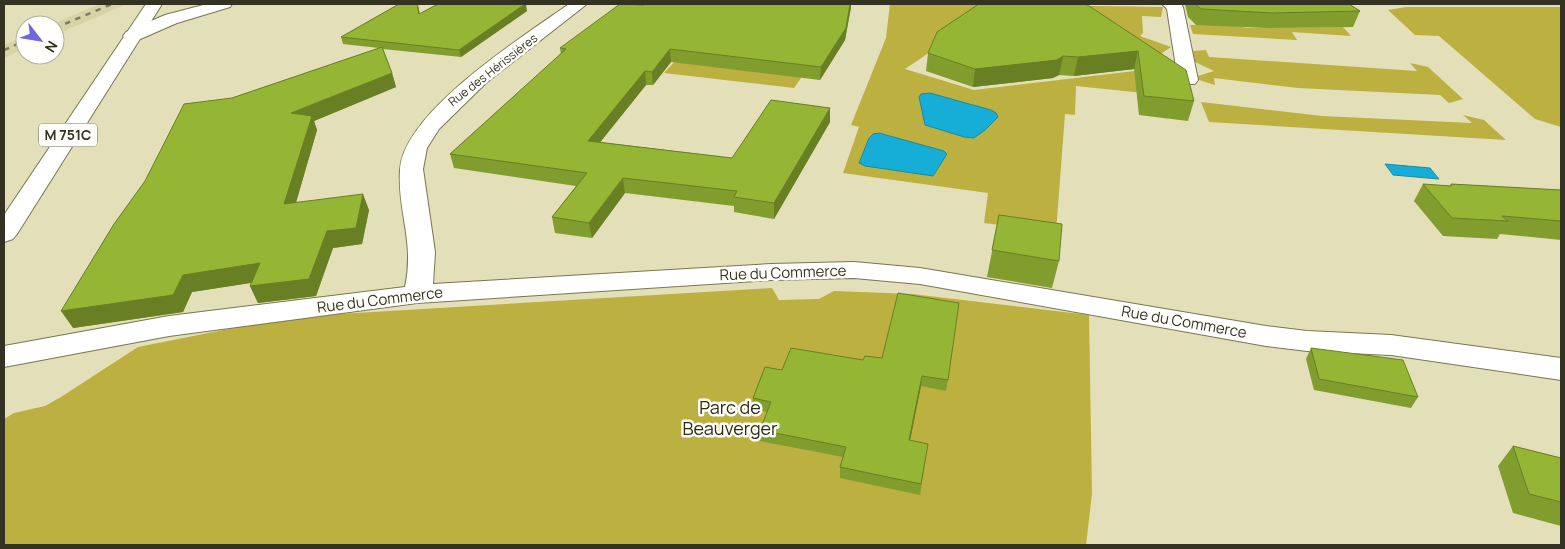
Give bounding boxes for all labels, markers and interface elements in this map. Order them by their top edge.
north arrow [15,15,65,65]
street label: Rue des Hérissières [444,29,541,110]
text: N [41,38,62,56]
road number: M 751C [39,124,97,146]
street label: Rue du Commerce [719,260,847,285]
street label: Rue du Commerce [316,281,444,318]
street label: Rue du Commerce [1120,300,1249,343]
park label: Parc de Beauverger [682,395,778,440]

